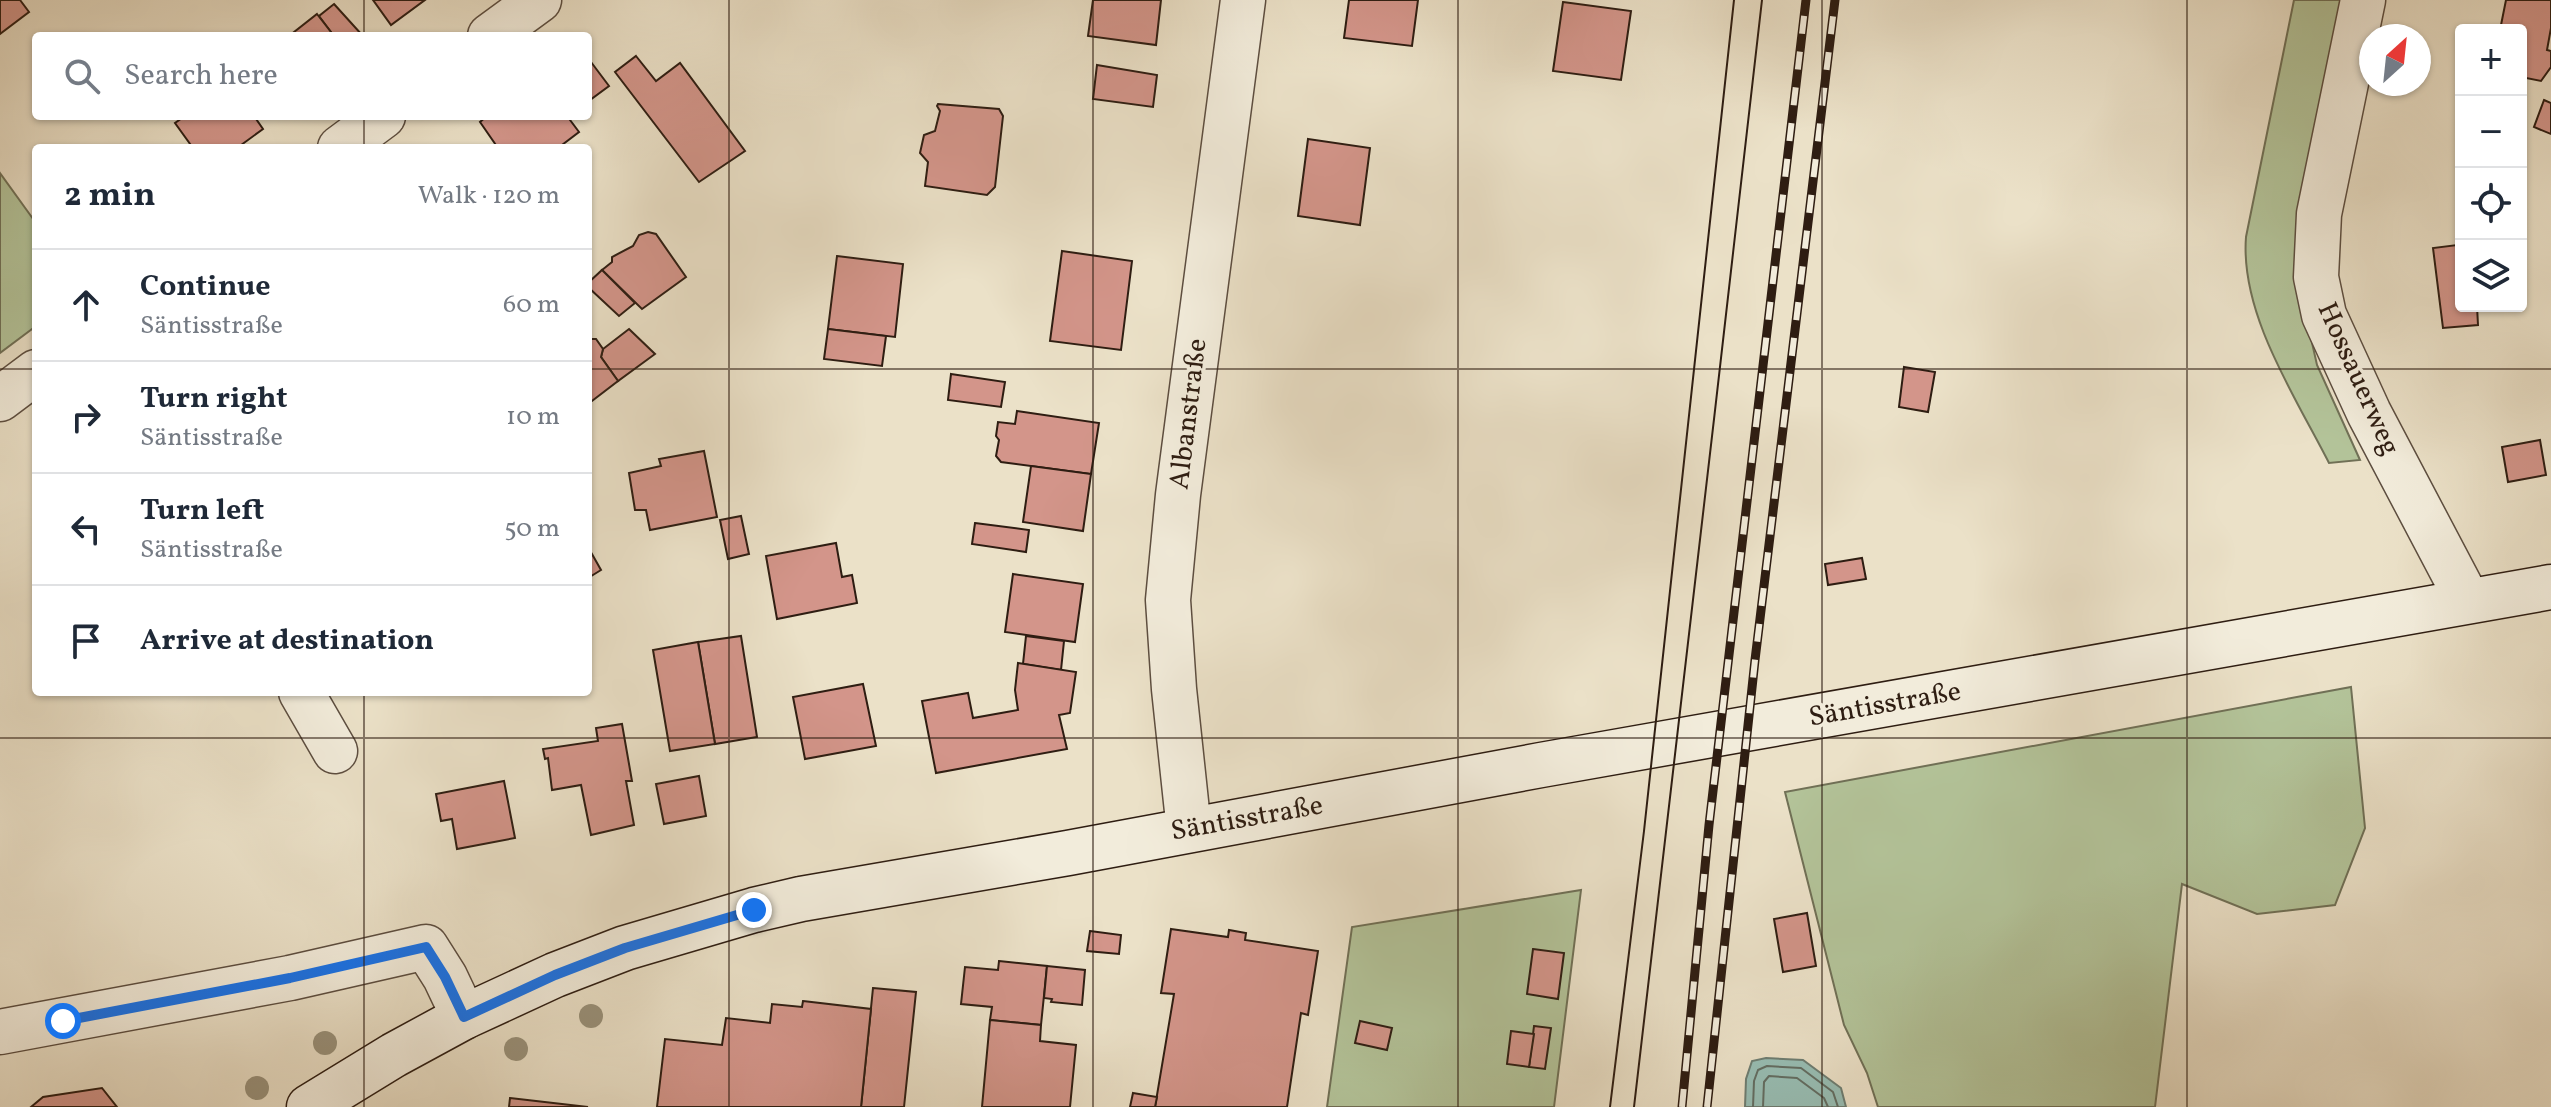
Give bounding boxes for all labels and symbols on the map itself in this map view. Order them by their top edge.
north arrow [2359,24,2431,96]
street label: Hossauerweg [2307,296,2409,462]
street label: Albanstraße [1160,336,1218,492]
street label: Säntisstraße [1806,672,1964,738]
street label: Säntisstraße [1168,786,1326,852]
route end [736,892,772,928]
route start [45,1003,81,1039]

